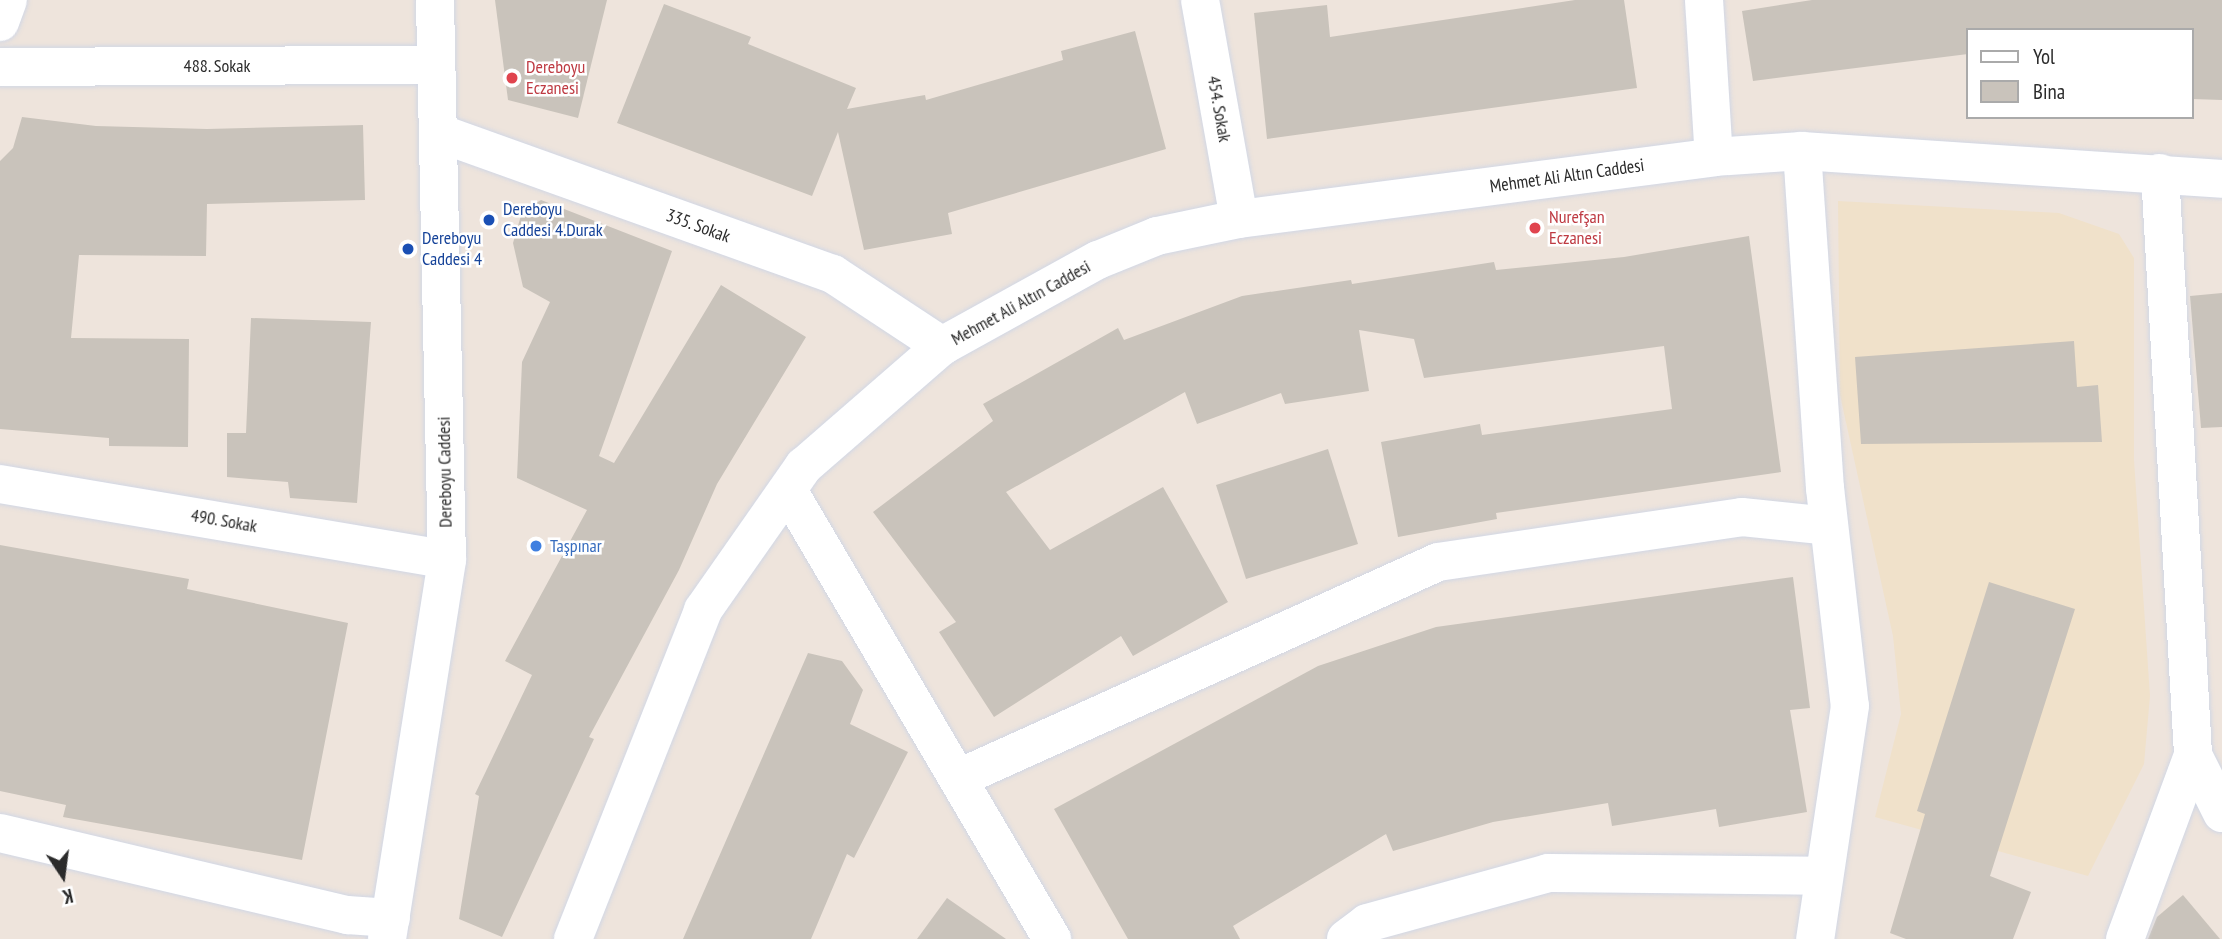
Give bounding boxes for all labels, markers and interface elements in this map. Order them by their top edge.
legend [1966,28,2194,119]
text: Yol [2033,43,2055,70]
street label: 488. Sokak [183,55,251,77]
place label: Dereboyu Eczanesi [526,57,585,100]
marker: Dereboyu Eczanesi [504,70,520,86]
street label: 454. Sokak [1202,74,1236,144]
text: Bina [2033,78,2065,105]
street label: Mehmet Ali Altın Caddesi [1488,154,1646,198]
place label: Dereboyu Caddesi 4.Durak [503,199,603,242]
street label: 335. Sokak [662,204,734,248]
place label: Nurefşan Eczanesi [1549,207,1605,249]
marker: Dereboyu Caddesi 4.Durak [481,212,497,228]
marker: Nurefşan Eczanesi [1527,220,1543,236]
place label: Dereboyu Caddesi 4 [422,228,482,270]
marker: Dereboyu Caddesi 4 [400,241,416,257]
street label: Mehmet Ali Altın Caddesi [947,256,1095,350]
street label: Dereboyu Caddesi [433,416,457,528]
street label: 490. Sokak [189,504,259,538]
place label: Taşpınar [550,535,602,557]
marker: Taşpınar [528,538,544,554]
north arrow [28,841,98,911]
text: K [60,884,75,909]

